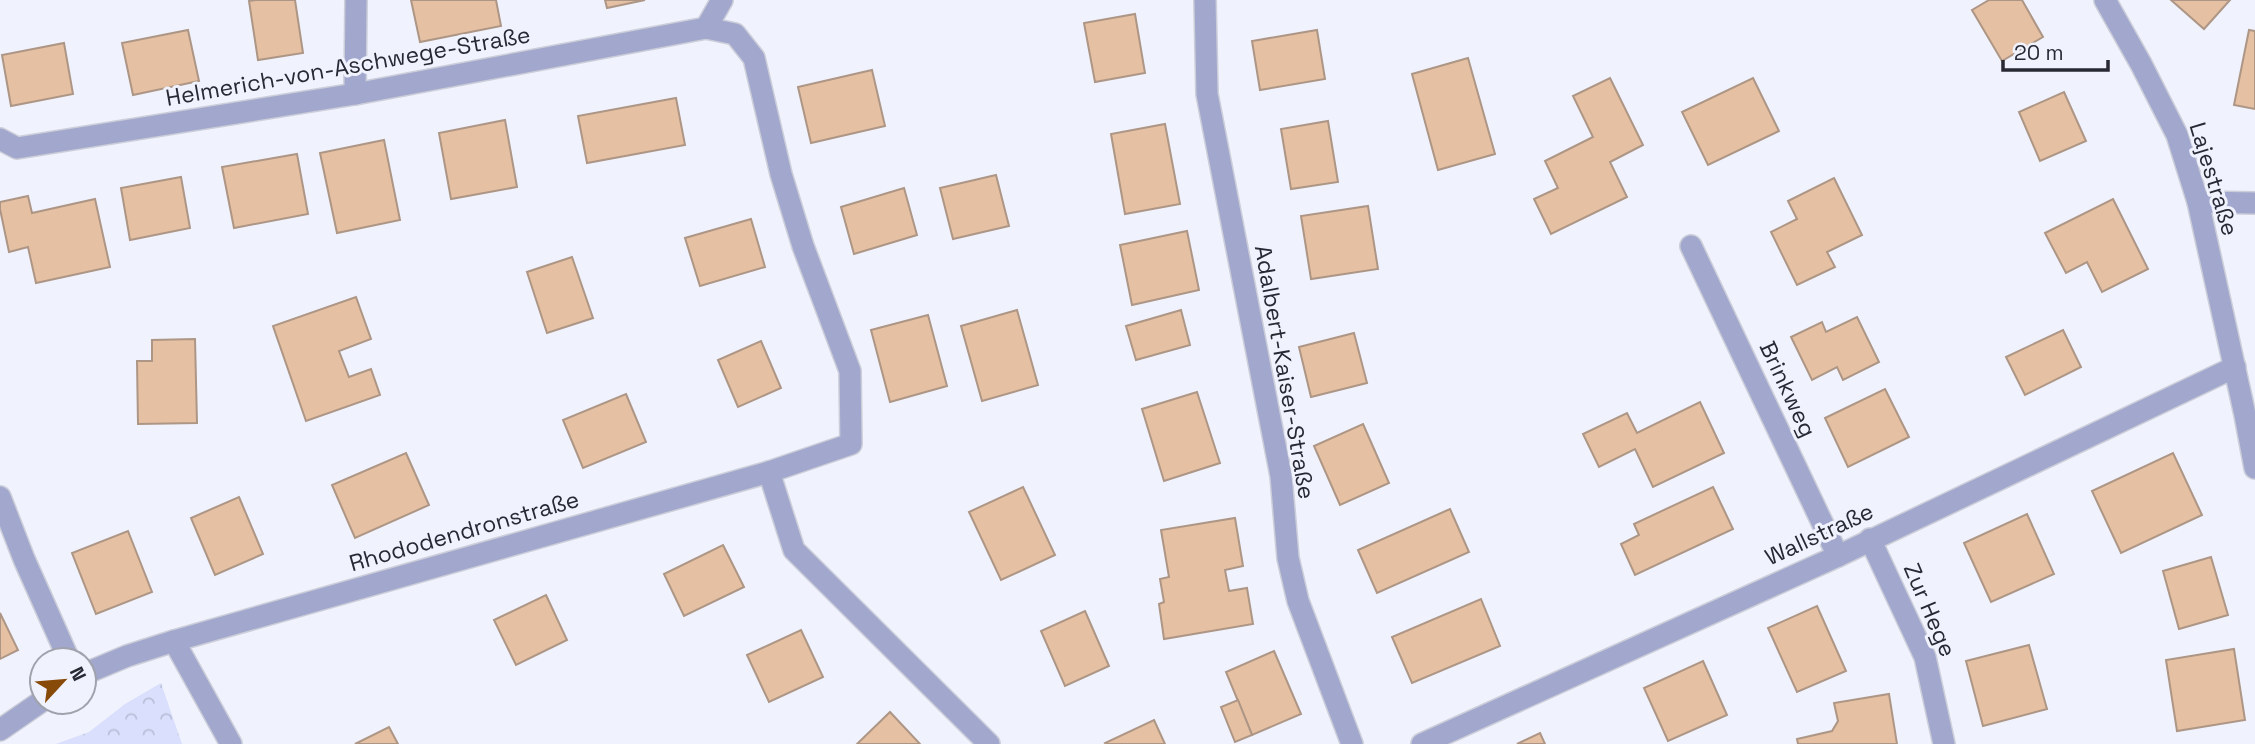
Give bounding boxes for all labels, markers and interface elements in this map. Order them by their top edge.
street label: Helmerich-von-Aschwege-Straße [163,19,533,113]
scale bar [2003,28,2108,72]
text: 20 m [2014,39,2064,66]
street label: Lajestraße [2183,119,2245,239]
street label: Adalbert-Kaiser-Straße [1248,243,1322,501]
street label: Brinkweg [1753,336,1823,442]
street label: Rhododendronstraße [346,484,582,578]
street label: Wallstraße [1760,496,1878,572]
street label: Zur Hege [1897,559,1963,661]
north arrow [28,646,98,716]
text: N [64,663,92,685]

